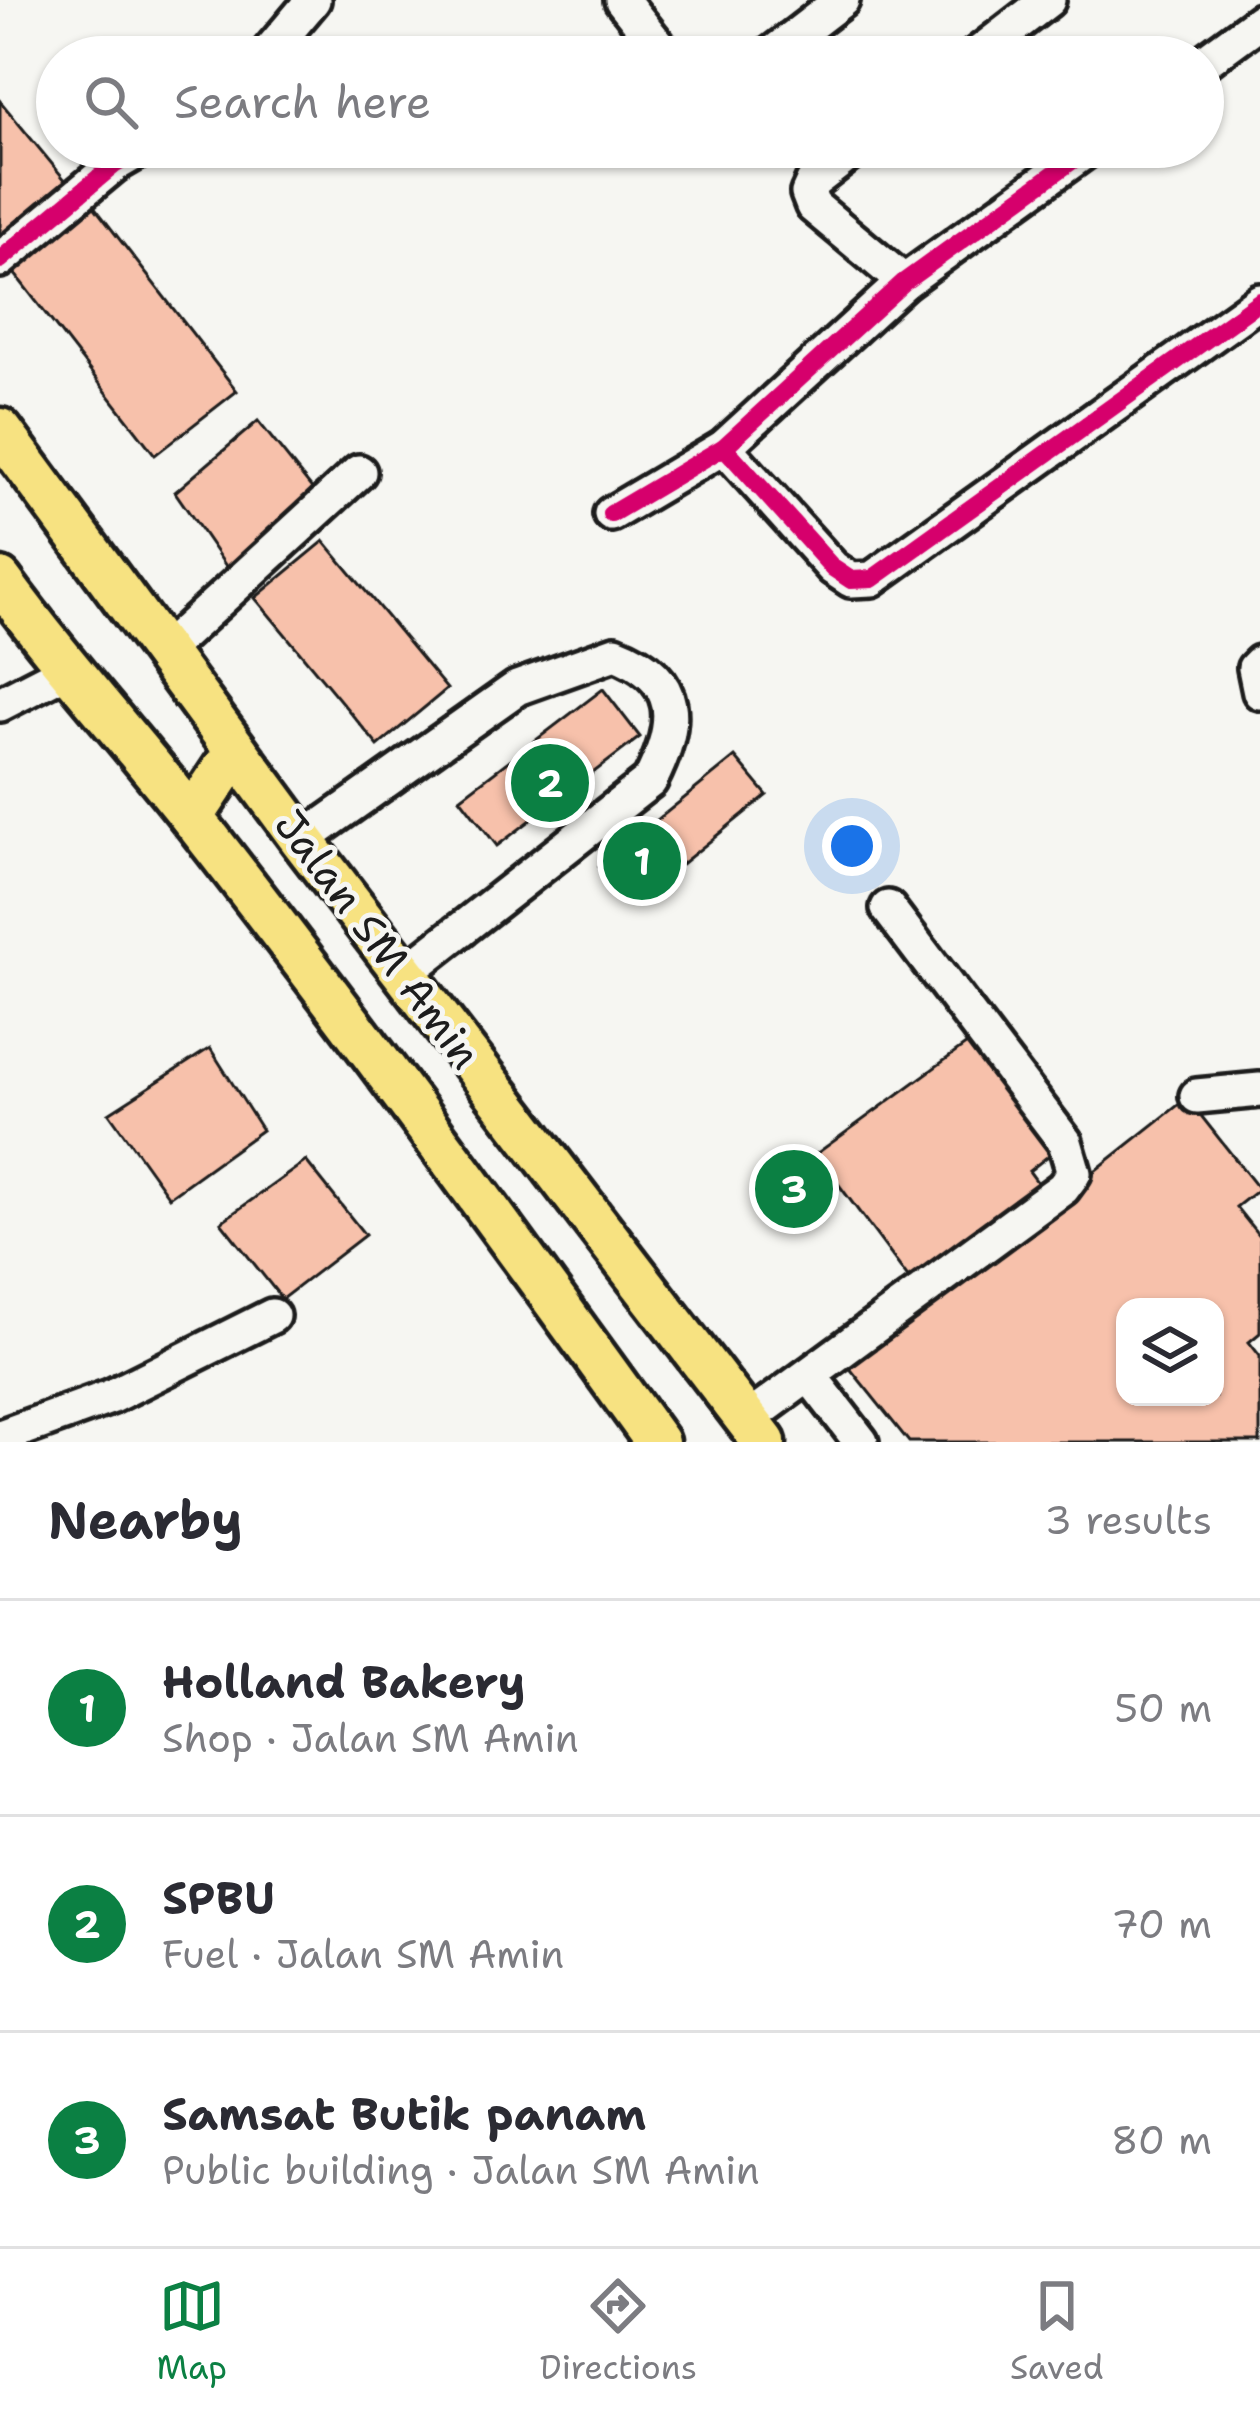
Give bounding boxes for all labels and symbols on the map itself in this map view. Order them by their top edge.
pin: 2 [511,738,589,828]
street label: Jalan SM Amin [262,798,494,1080]
pin: 1 [603,816,681,906]
your location [822,816,882,876]
pin: 3 [755,1144,833,1234]

